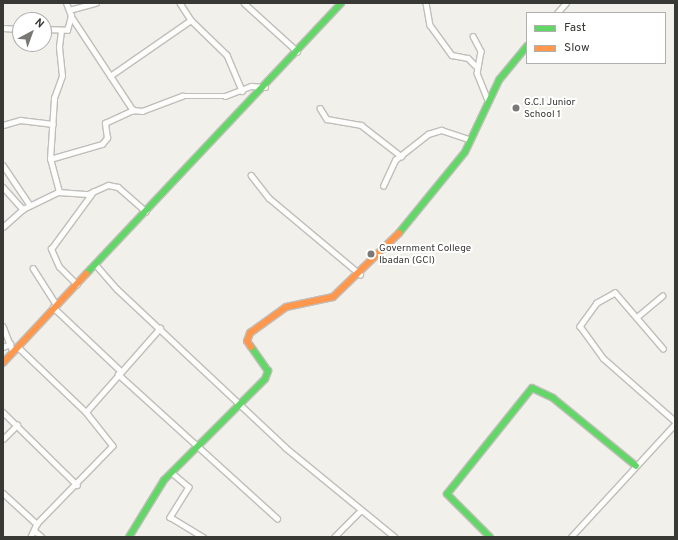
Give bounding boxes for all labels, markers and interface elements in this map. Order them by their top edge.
north arrow [12,12,52,52]
legend [526,12,666,64]
text: N [32,16,47,32]
text: Fast [564,20,586,36]
text: Slow [564,40,590,56]
place label: G.C.I Junior School 1 [524,96,575,120]
marker: G.C.I Junior School 1 [511,103,521,113]
place label: Government College Ibadan (GCI) [379,242,471,266]
marker: Government College Ibadan (GCI) [366,249,376,259]

